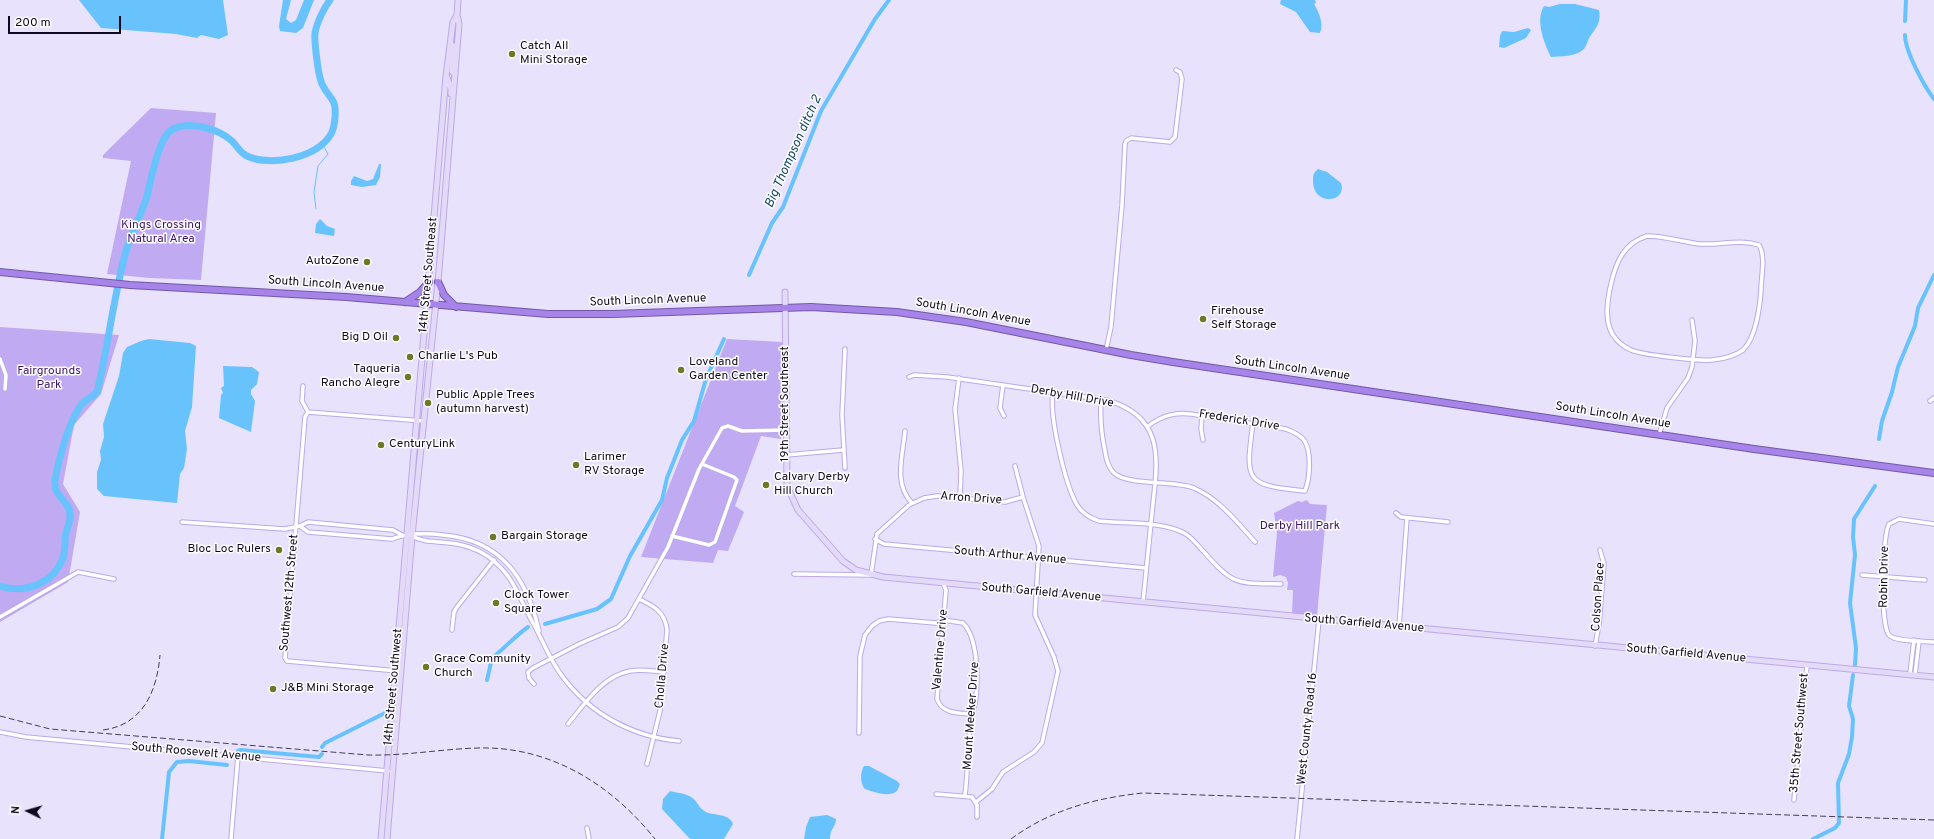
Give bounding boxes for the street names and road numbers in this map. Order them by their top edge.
street label: 14th Street Southeast [417,217,441,333]
street label: South Lincoln Avenue [267,274,385,296]
street label: South Lincoln Avenue [589,292,707,310]
street label: South Lincoln Avenue [914,296,1032,330]
street label: 19th Street Southeast [779,346,793,462]
street label: South Lincoln Avenue [1233,354,1351,384]
street label: Derby Hill Drive [1029,383,1115,411]
street label: South Lincoln Avenue [1554,400,1672,432]
street label: Frederick Drive [1198,408,1280,434]
street label: Arron Drive [940,490,1002,508]
street label: Southwest 12th Street [278,534,302,652]
street label: South Arthur Avenue [953,544,1067,568]
street label: Robin Drive [1877,546,1893,608]
street label: Colson Place [1589,562,1609,632]
street label: South Garfield Avenue [981,581,1101,605]
street label: Valentine Drive [930,609,952,691]
street label: South Garfield Avenue [1304,612,1424,636]
street label: 14th Street Southwest [382,628,406,746]
street label: South Garfield Avenue [1626,642,1746,666]
street label: Cholla Drive [653,643,673,709]
street label: Mount Meeker Drive [961,661,983,771]
street label: West County Road 16 [1295,672,1321,786]
street label: 35th Street Southwest [1788,672,1812,794]
street label: South Roosevelt Avenue [130,740,262,766]

